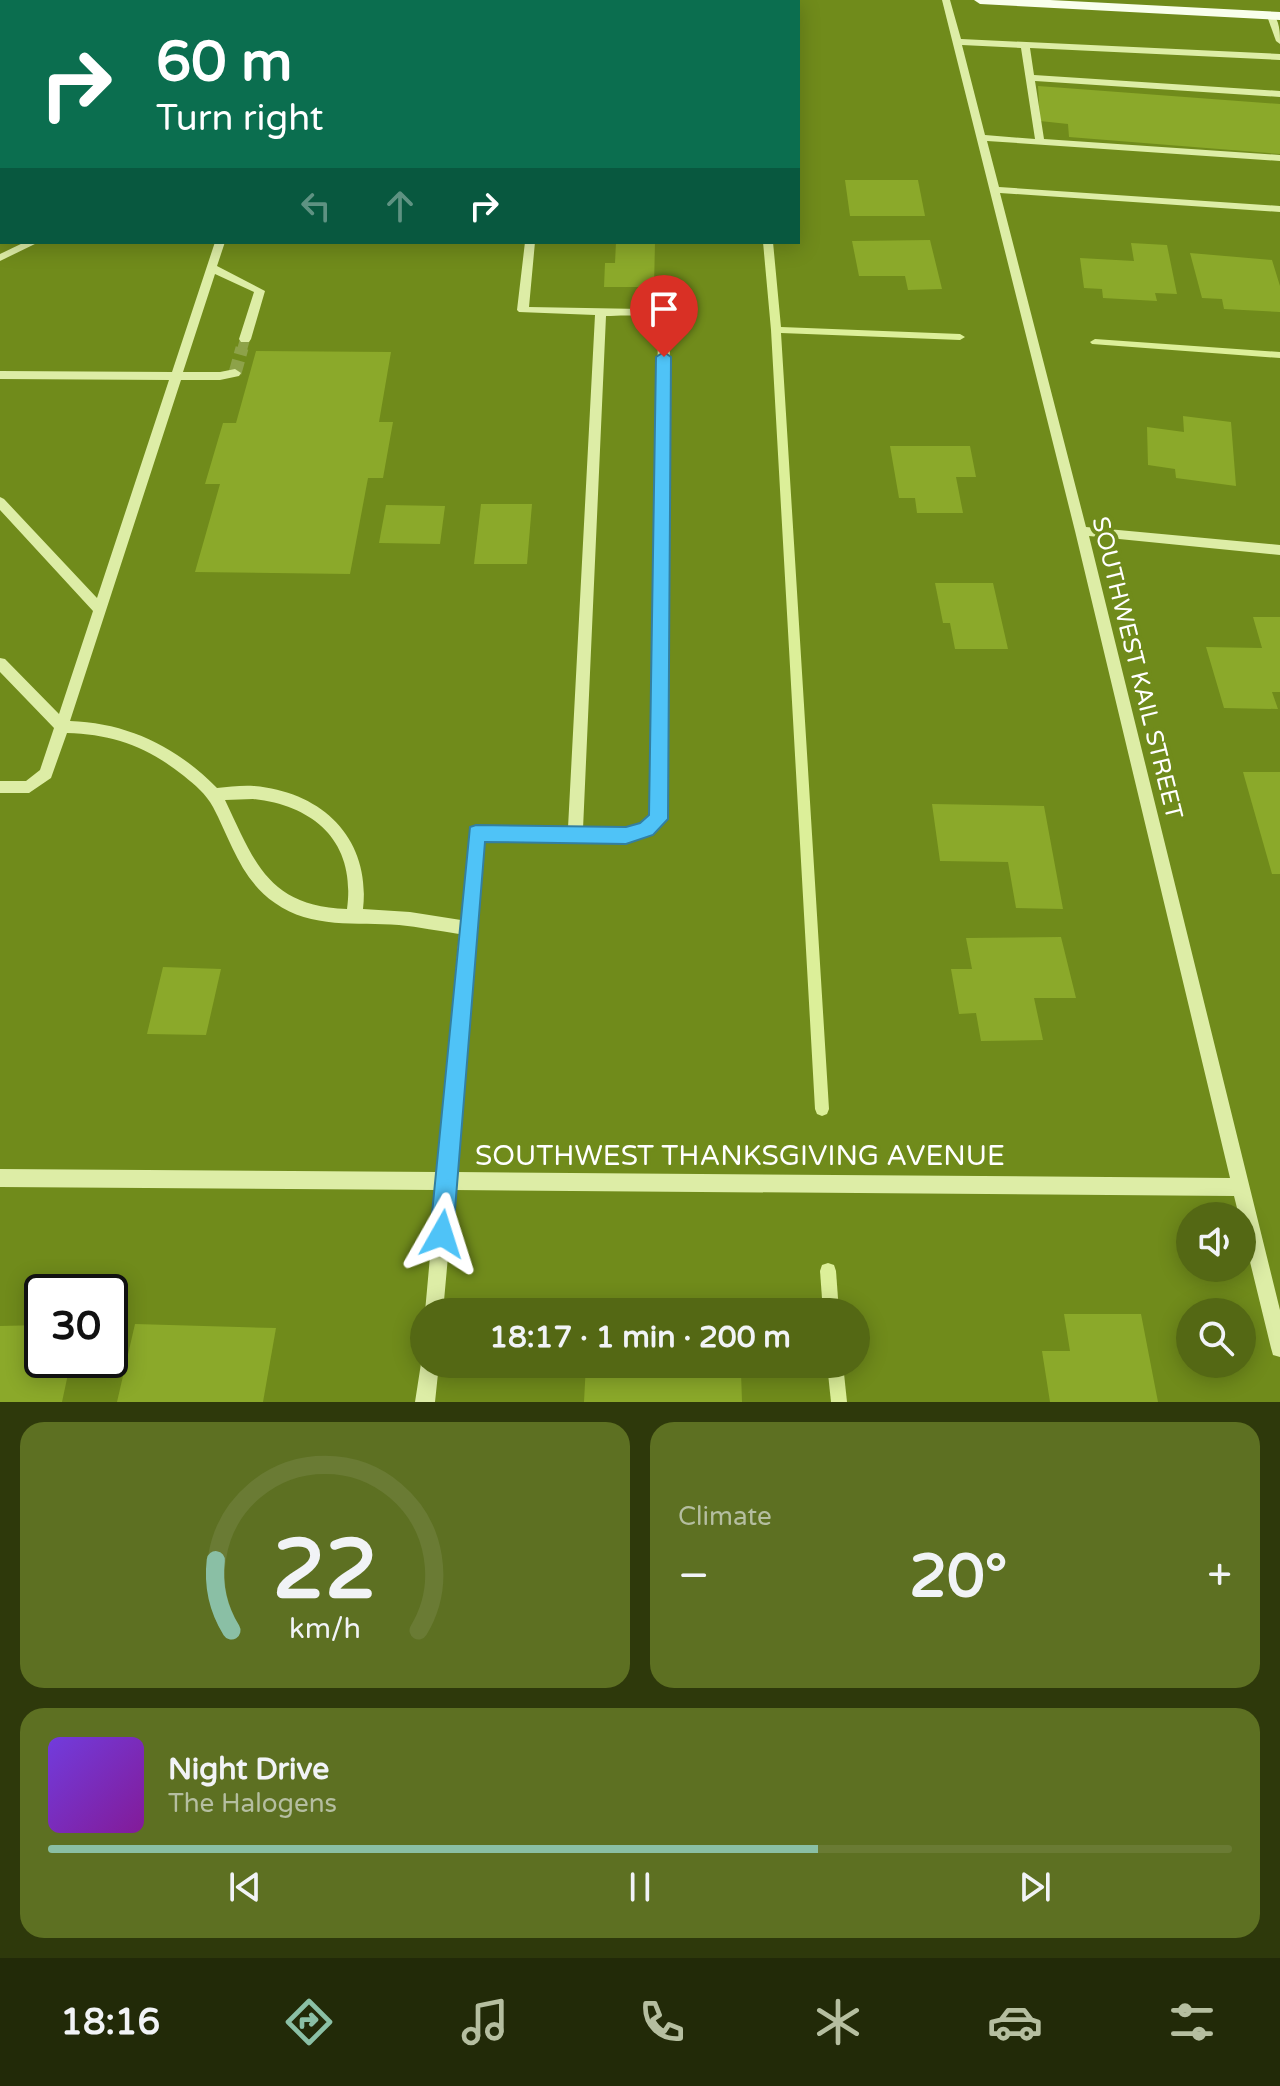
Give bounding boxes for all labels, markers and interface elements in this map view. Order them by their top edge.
text: 60 m [156,29,292,96]
icon: right [24,32,128,136]
text: Turn right [156,97,323,140]
icon: left [294,184,338,228]
icon: ahead [378,184,422,228]
icon: right [462,184,506,228]
pin [630,275,698,357]
icon: arrive [642,287,686,331]
street label: SOUTHWEST KAIL STREET [1085,514,1189,823]
street label: SOUTHWEST THANKSGIVING AVENUE [475,1139,1005,1173]
position arrow [400,1192,484,1276]
map controls [1176,1202,1256,1378]
button: sound [1176,1202,1256,1282]
speed limit sign: 30 [24,1274,128,1378]
button: search [1176,1298,1256,1378]
text: 18:17 · 1 min · 200 m [489,1319,791,1356]
text: Climate [678,1501,772,1532]
text: 22 [273,1521,377,1621]
text: 20° [909,1541,1007,1613]
text: − [678,1550,709,1603]
text: + [1207,1550,1232,1603]
text: km/h [289,1612,361,1646]
text: Night Drive [168,1751,329,1788]
text: The Halogens [168,1788,337,1819]
icon: previous [223,1865,267,1909]
icon: pause [618,1865,662,1909]
icon: next [1013,1865,1057,1909]
icon: directions [281,1994,337,2050]
icon: music [457,1994,513,2050]
icon: phone [634,1994,690,2050]
icon: climate [810,1994,866,2050]
icon: car [987,1994,1043,2050]
icon: filters [1164,1994,1220,2050]
text: 18:16 [60,2001,160,2044]

